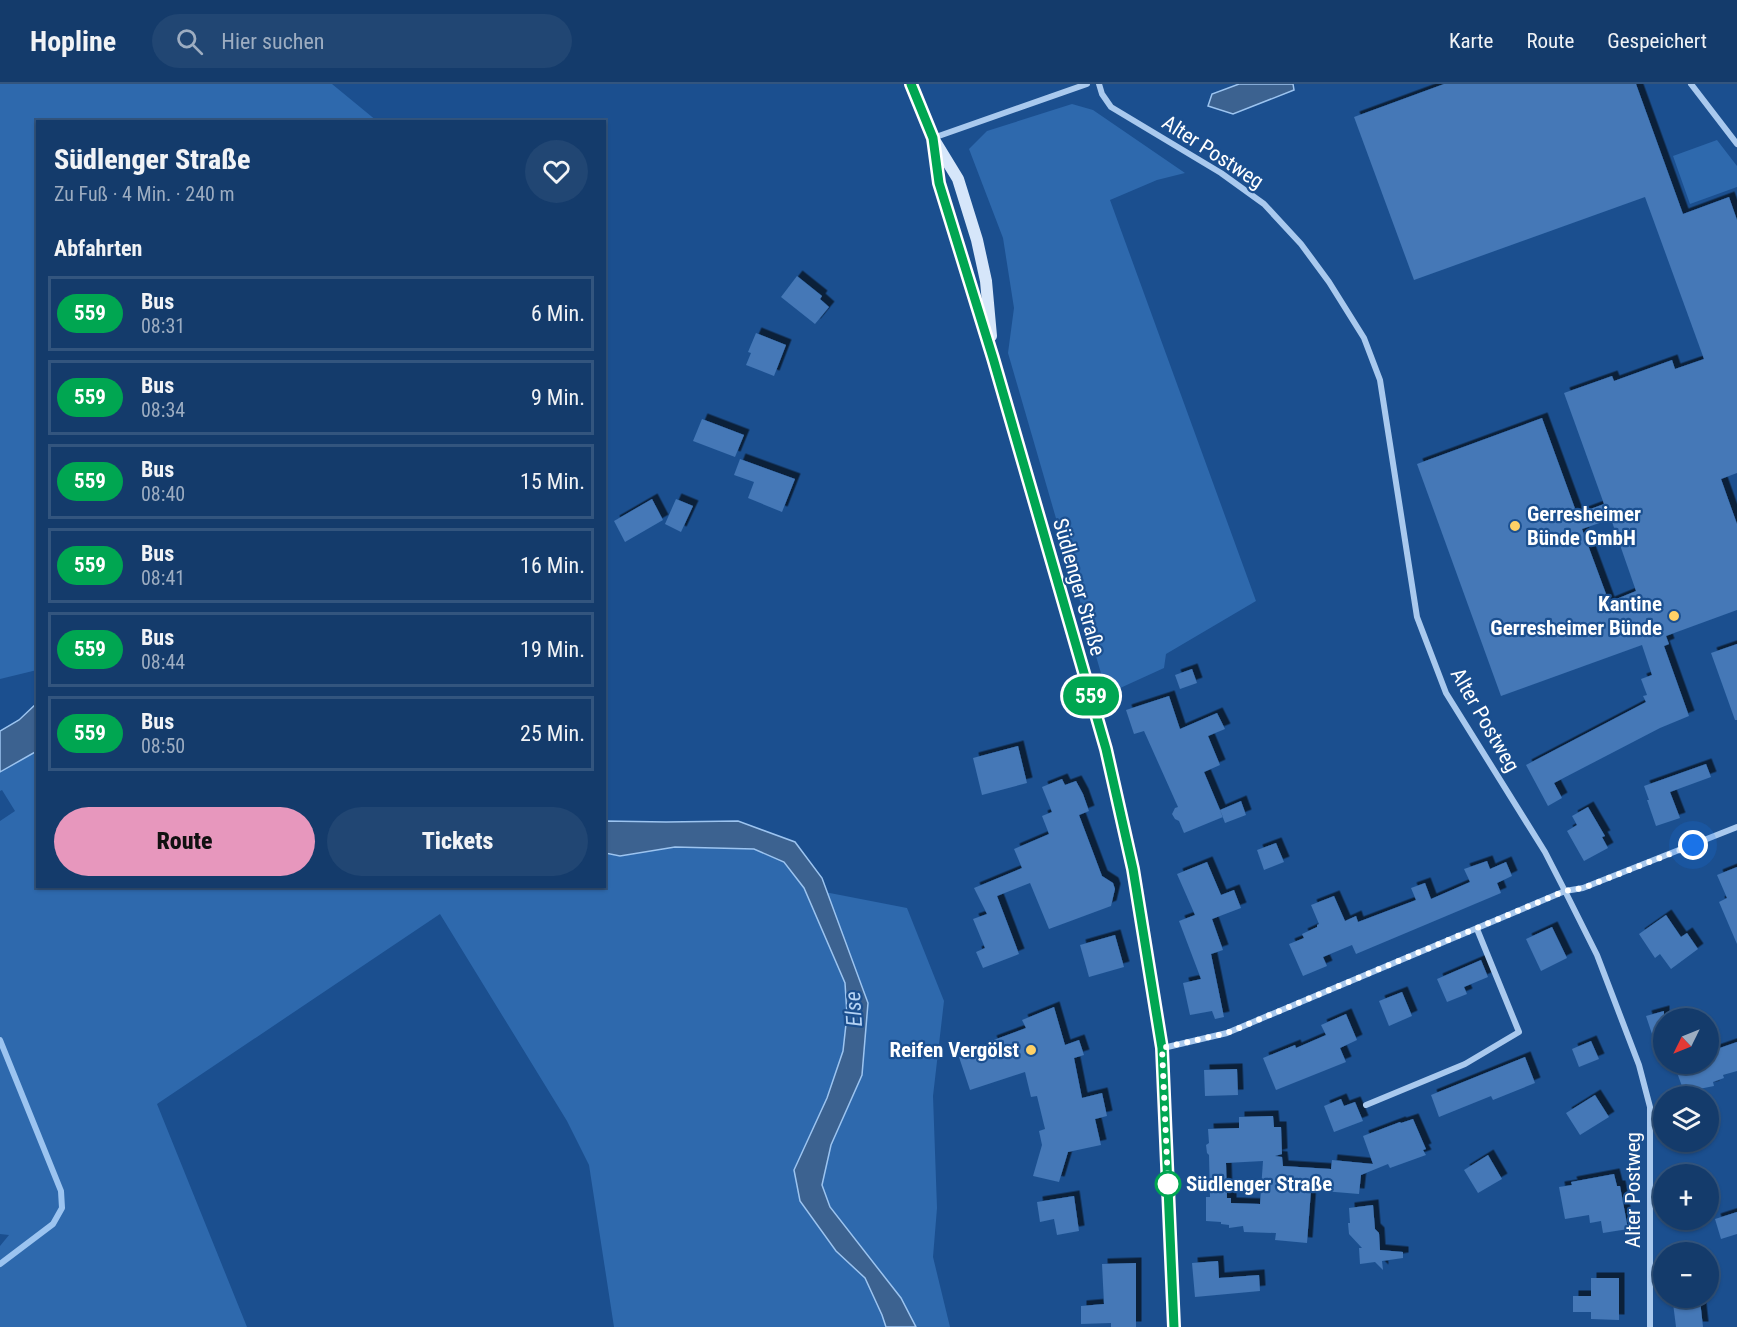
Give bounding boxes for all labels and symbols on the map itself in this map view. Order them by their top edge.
street label: Alter Postweg [1158,110,1268,194]
place label: Gerresheimer Bünde GmbH [1527,502,1641,550]
street label: Südlenger Straße [1048,516,1110,659]
marker: Gerresheimer Bünde GmbH [1508,519,1522,533]
place label: Kantine Gerresheimer Bünde [1490,592,1662,640]
marker: Kantine Gerresheimer Bünde [1667,609,1681,623]
street label: Alter Postweg [1446,664,1524,776]
line badge: 559 [1056,676,1126,716]
your location [1678,830,1708,860]
water label: Else [840,991,867,1027]
north arrow [1653,1008,1719,1074]
place label: Reifen Vergölst [889,1038,1019,1062]
marker: Reifen Vergölst [1024,1043,1038,1057]
street label: Alter Postweg [1621,1132,1645,1248]
marker: Südlenger Straße [1155,1171,1181,1197]
place label: Südlenger Straße [1186,1172,1332,1196]

